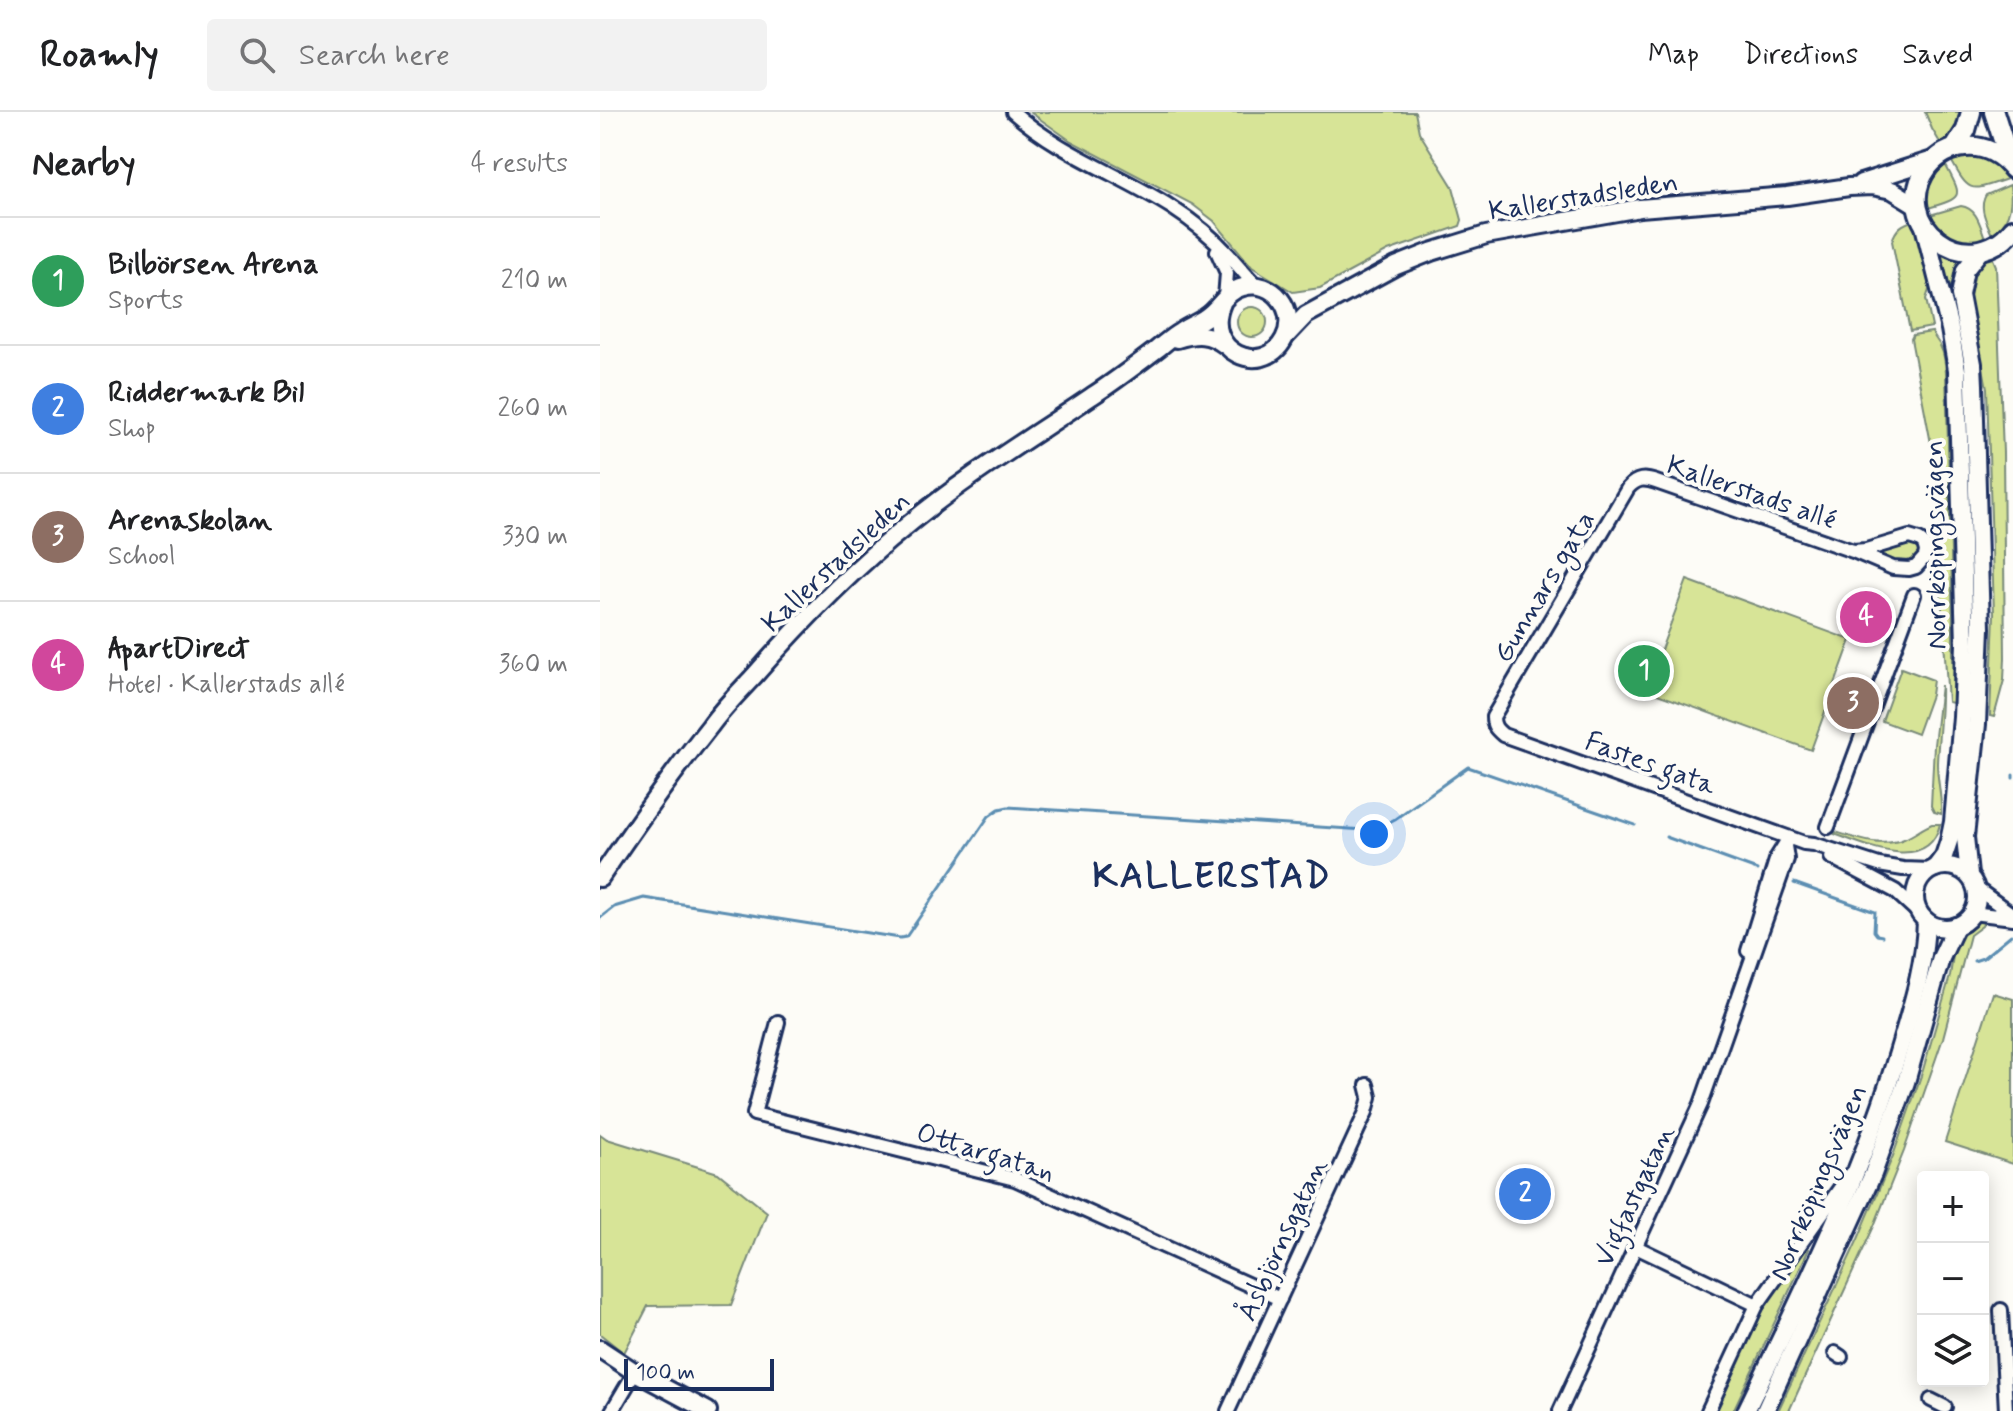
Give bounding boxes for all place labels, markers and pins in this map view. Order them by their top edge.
pin: 4 [1840,587,1892,647]
pin: 1 [1618,641,1670,701]
pin: 3 [1827,673,1879,733]
pin: 2 [1499,1164,1551,1224]

